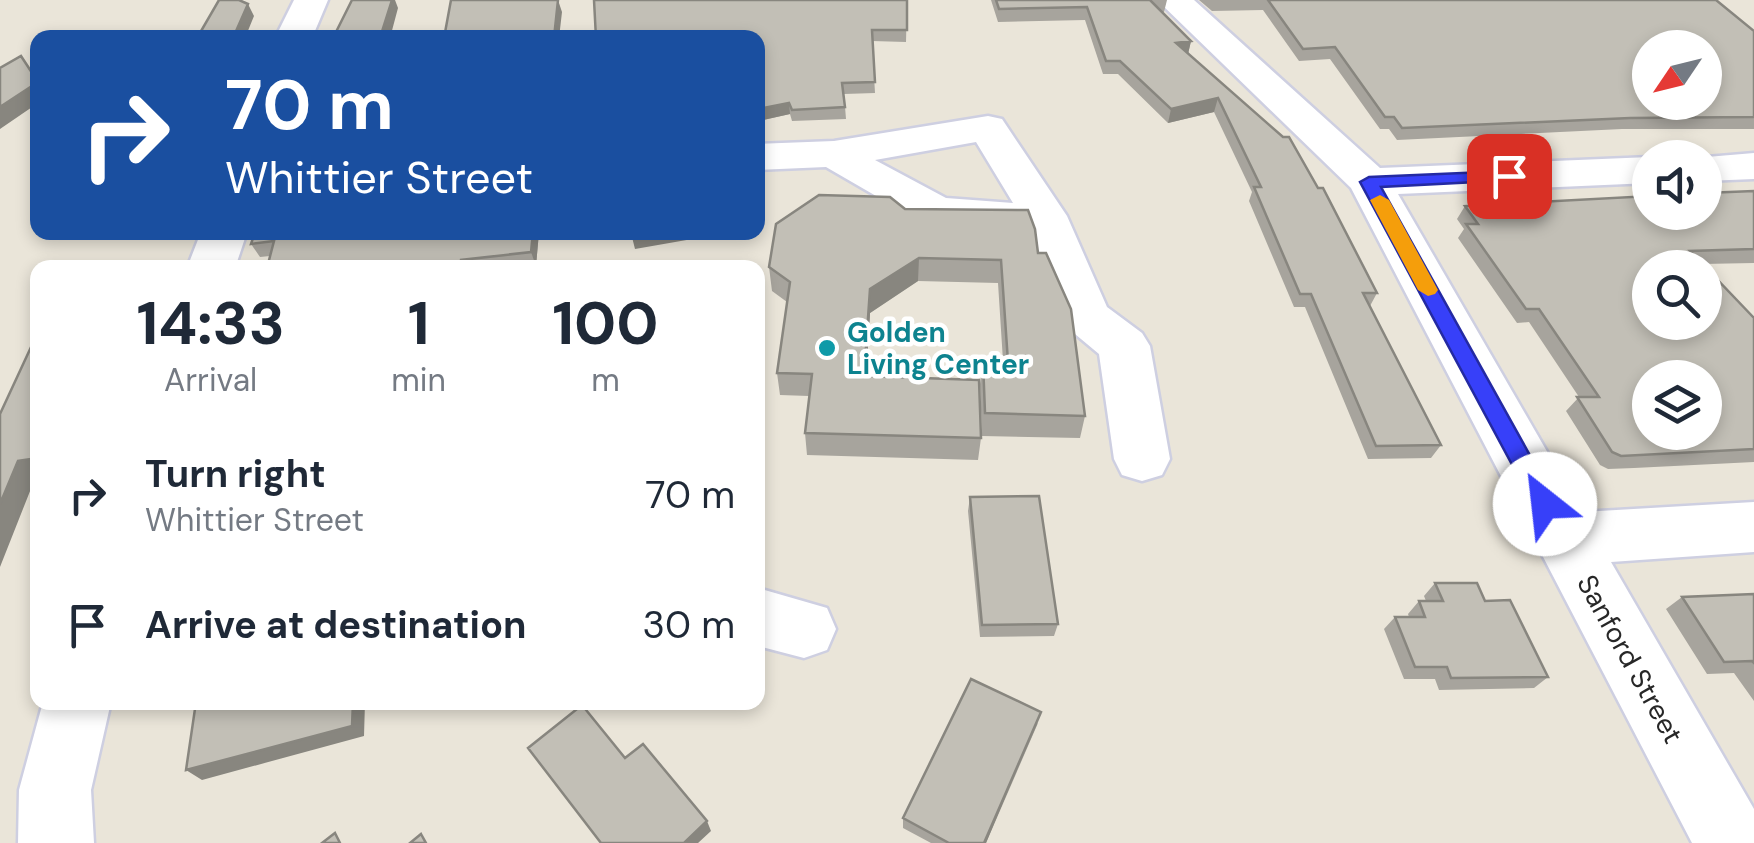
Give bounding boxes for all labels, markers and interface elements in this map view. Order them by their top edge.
north arrow [1632,30,1722,120]
map controls [1632,30,1722,450]
text: 70 m [225,60,394,151]
icon: right [60,70,190,200]
pin [1467,134,1552,219]
button: sound [1632,140,1722,230]
text: Whittier Street [225,148,533,207]
icon: arrive [1482,149,1537,204]
button: search [1632,250,1722,340]
text: 14:33 [136,284,285,363]
text: 1 [408,284,429,363]
text: 100 [552,284,659,363]
place label: Golden Living Center [847,314,1029,383]
marker: Golden Living Center [816,337,838,359]
text: Arrival [164,359,257,401]
text: min [391,359,446,401]
text: m [591,359,620,401]
button: layers [1632,360,1722,450]
text: Turn right [145,449,326,499]
position arrow [1493,452,1597,556]
icon: right [60,468,115,523]
text: 70 m [645,470,735,520]
text: Whittier Street [145,499,364,541]
street label: Sanford Street [1568,568,1692,750]
icon: arrive [60,598,115,653]
text: Arrive at destination [145,600,527,650]
text: 30 m [643,600,735,650]

